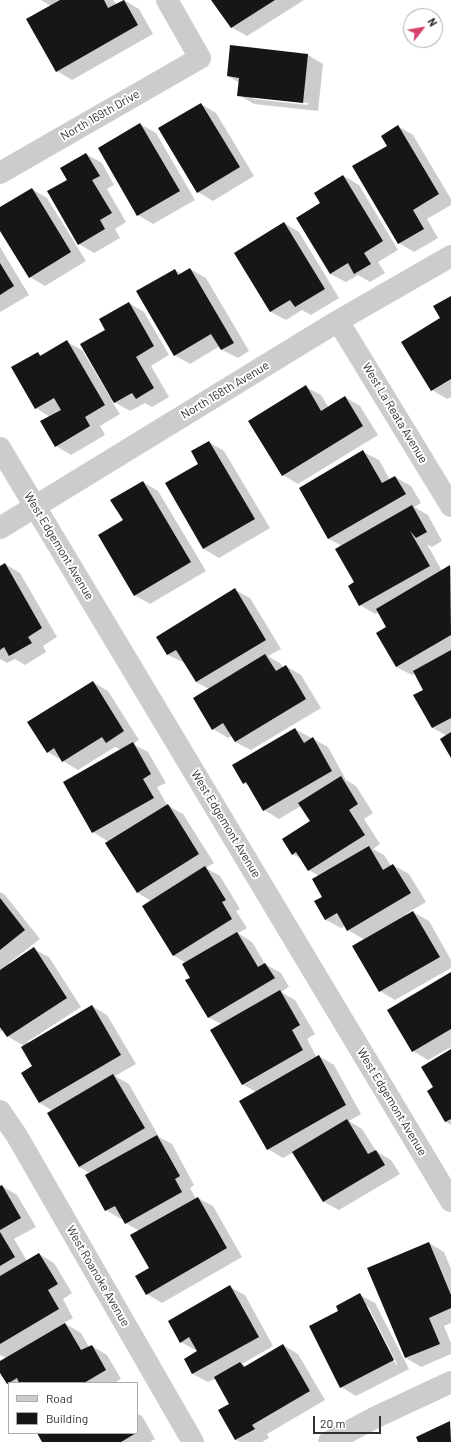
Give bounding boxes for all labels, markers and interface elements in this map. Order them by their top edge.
north arrow [403,8,443,48]
text: N [425,16,440,29]
street label: North 169th Drive [58,87,142,143]
street label: North 168th Avenue [178,358,272,422]
street label: West La Reata Avenue [359,360,431,466]
street label: West Edgemont Avenue [21,490,97,602]
street label: West Edgemont Avenue [188,768,264,880]
street label: West Edgemont Avenue [354,1046,430,1158]
street label: West Roanoke Avenue [63,1223,133,1329]
legend [8,1382,138,1434]
text: Road [46,1391,73,1405]
scale bar [315,1408,383,1434]
text: Building [46,1411,88,1425]
text: 20 m [320,1416,346,1430]

